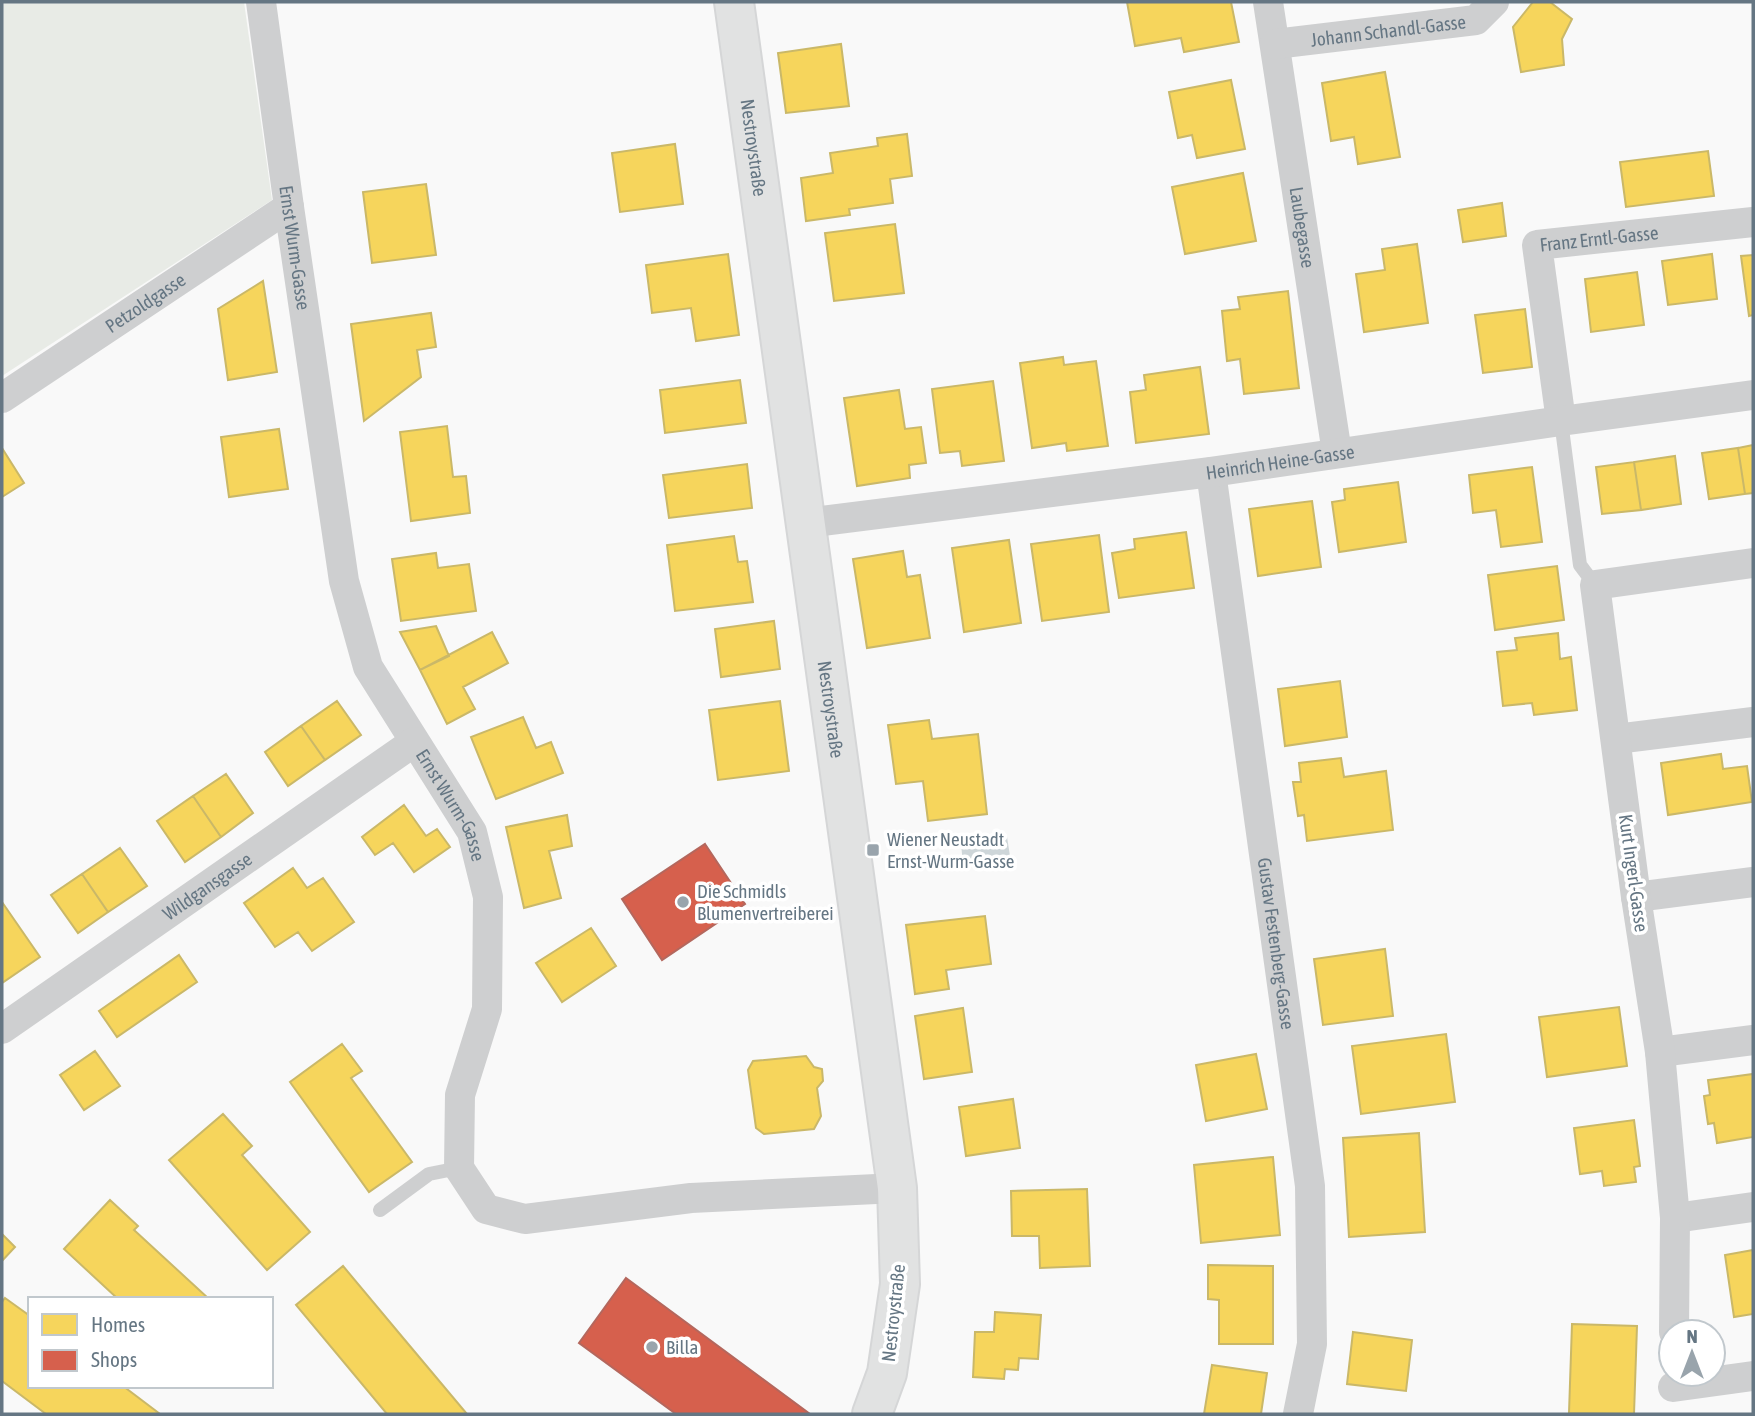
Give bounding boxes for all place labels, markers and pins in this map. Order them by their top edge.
place label: Wiener Neustadt Ernst-Wurm-Gasse [887,828,1015,872]
marker: Wiener Neustadt Ernst-Wurm-Gasse [865,842,881,858]
place label: Die Schmidls Blumenvertreiberei [697,880,834,924]
marker: Die Schmidls Blumenvertreiberei [675,894,691,910]
place label: Billa [666,1336,698,1358]
marker: Billa [644,1339,660,1355]

